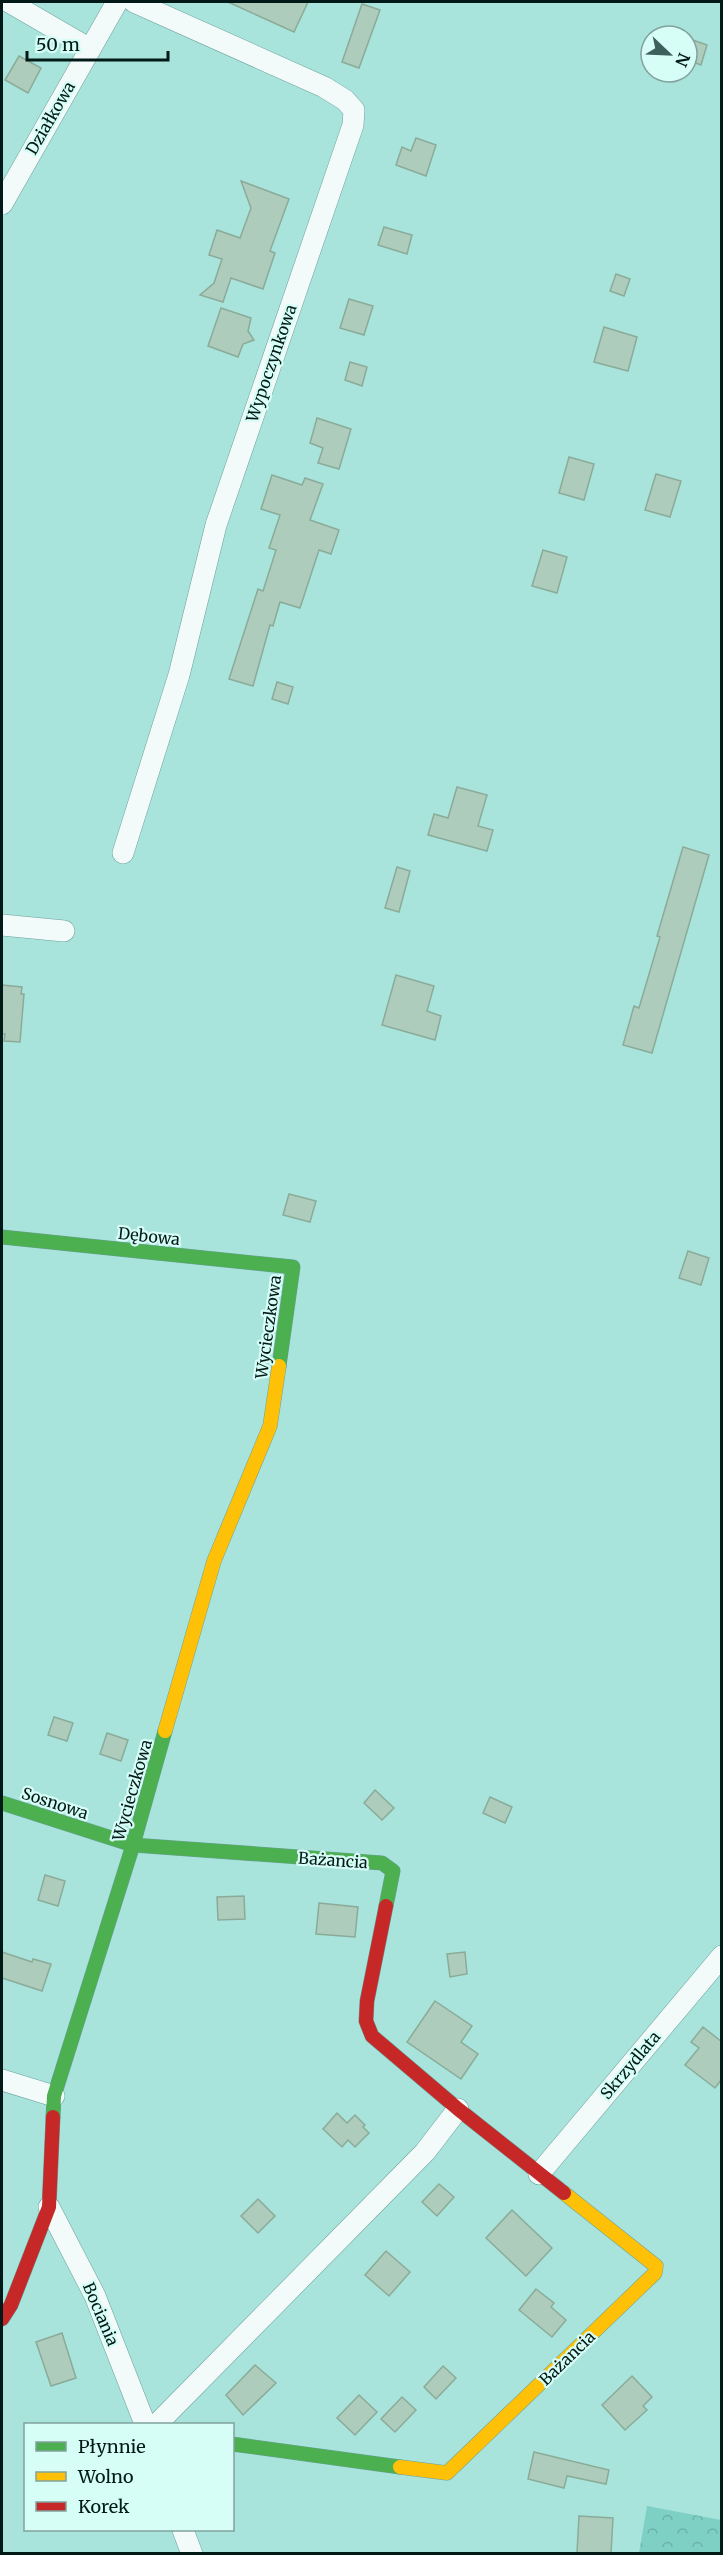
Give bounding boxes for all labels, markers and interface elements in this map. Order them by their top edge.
scale bar [27,24,168,62]
north arrow [639,24,699,84]
text: 50 m [36,33,80,56]
text: N [671,50,694,70]
street label: Działkowa [21,78,79,158]
street label: Wypoczynkowa [241,301,301,425]
street label: Dębowa [117,1223,181,1249]
street label: Wycieczkowa [251,1273,285,1381]
street label: Wycieczkowa [108,1737,156,1844]
street label: Sosnowa [19,1783,91,1823]
street label: Bażancia [298,1848,369,1872]
street label: Skrzydlata [596,2027,665,2103]
street label: Bociania [79,2279,123,2349]
street label: Bażancia [535,2326,599,2389]
legend [24,2423,234,2531]
text: Płynnie [78,2435,146,2458]
text: Wolno [77,2465,134,2488]
text: Korek [78,2495,130,2518]

